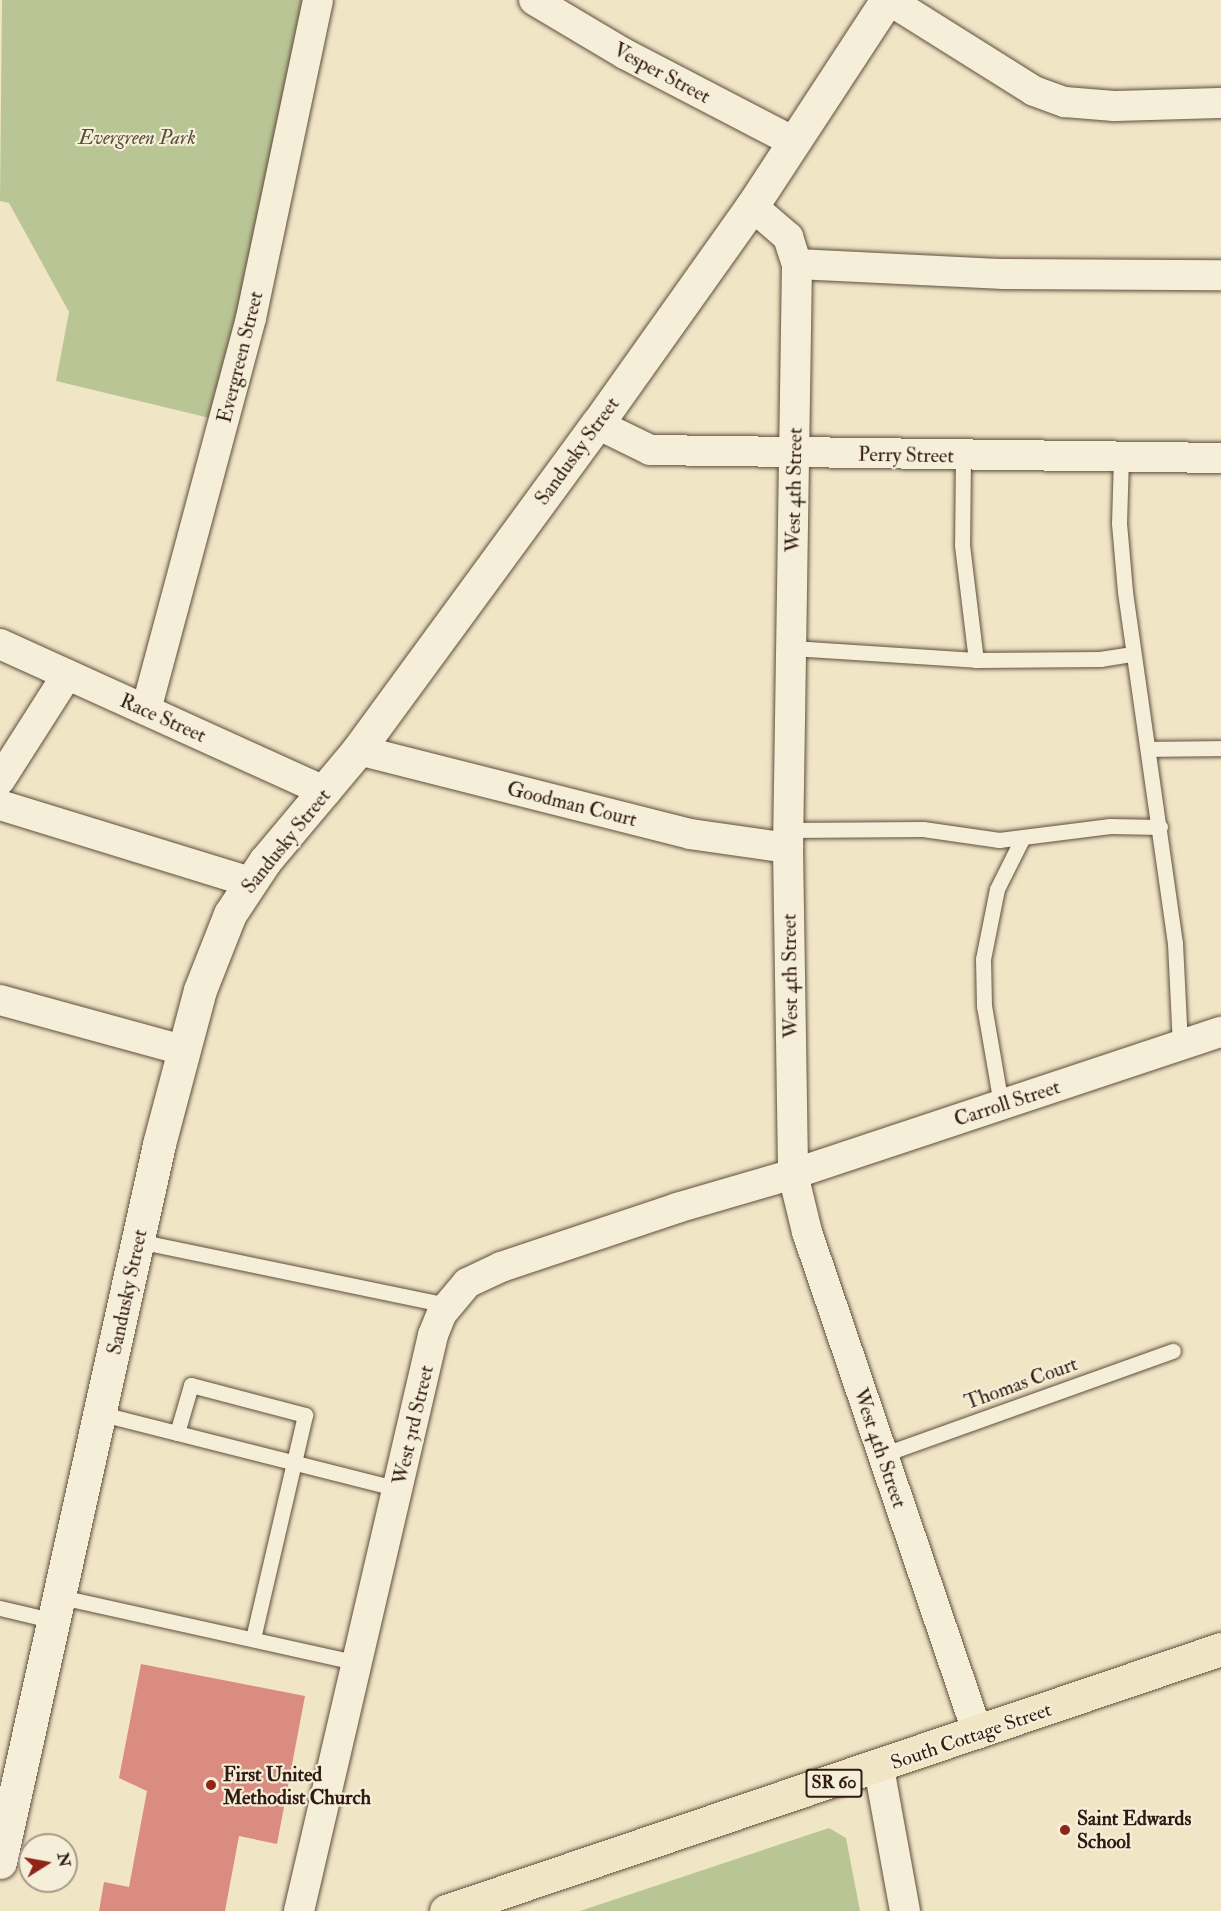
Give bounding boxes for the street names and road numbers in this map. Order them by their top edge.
street label: Vesper Street [610,38,714,108]
street label: Evergreen Street [212,289,268,425]
street label: Sandusky Street [530,392,624,510]
street label: West 4th Street [781,427,807,553]
street label: Perry Street [858,442,954,468]
street label: Race Street [116,688,210,748]
street label: Goodman Court [505,776,639,832]
street label: Sandusky Street [237,784,335,898]
street label: West 4th Street [777,913,803,1039]
street label: Carroll Street [951,1075,1063,1131]
street label: Sandusky Street [102,1227,152,1357]
street label: Thomas Court [961,1351,1081,1415]
street label: West 3rd Street [388,1363,438,1487]
street label: West 4th Street [848,1385,912,1511]
street label: South Cottage Street [888,1697,1054,1775]
road number: SR 60 [806,1768,862,1798]

